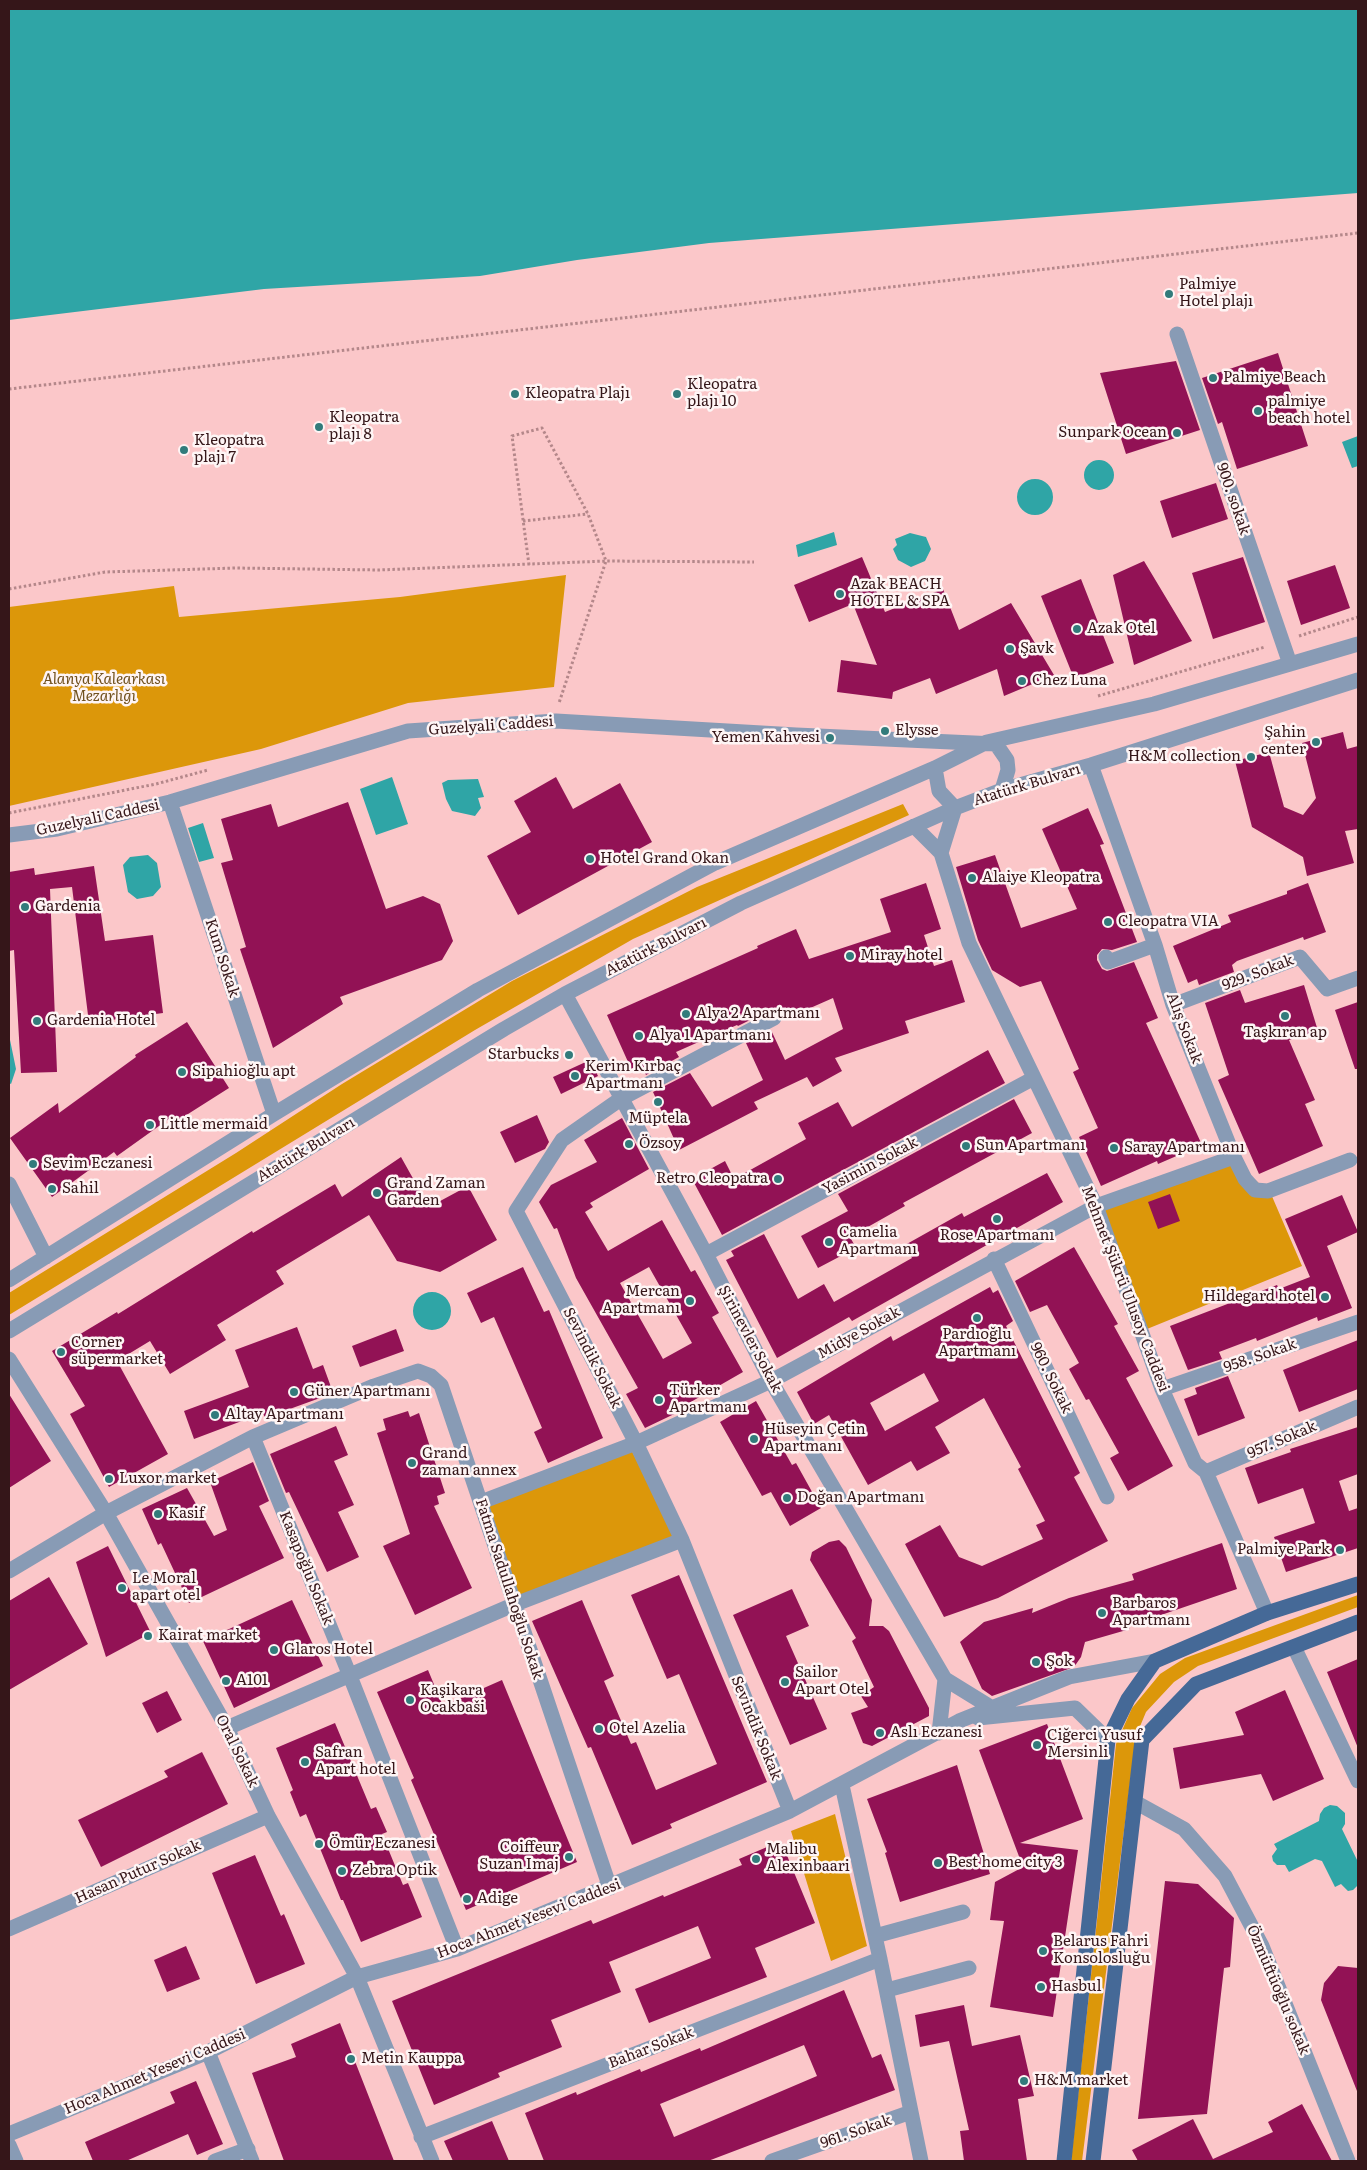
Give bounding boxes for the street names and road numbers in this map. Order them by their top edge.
street label: 900. sokak [1212,461,1254,537]
street label: Guzelyali Caddesi [428,713,554,739]
street label: Atatürk Bulvarı [971,760,1083,810]
street label: Guzelyali Caddesi [35,796,161,840]
street label: Atatürk Bulvarı [603,914,709,980]
street label: Kum Sokak [201,916,243,1000]
street label: 929. Sokak [1220,951,1296,995]
street label: Alış Sokak [1162,990,1206,1066]
street label: Atatürk Bulvarı [254,1114,358,1186]
street label: Yasimin Sokak [819,1133,921,1199]
street label: Mehmet Şükrü Ulusoy Caddesi [1077,1183,1173,1395]
street label: Şirinevler Sokak [714,1283,786,1395]
street label: Midye Sokak [815,1303,903,1363]
street label: Sevindik Sokak [559,1305,625,1411]
street label: 958. Sokak [1221,1335,1299,1377]
street label: 960. Sokak [1026,1340,1076,1416]
street label: 957. Sokak [1245,1417,1319,1463]
street label: Fatma Sadullahoğlu Sokak [471,1496,547,1682]
street label: Kasapoğlu Sokak [275,1508,337,1628]
street label: Sevindik Sokak [727,1673,785,1783]
street label: Oral Sokak [212,1712,262,1790]
street label: Hasan Putur Sokak [72,1836,204,1908]
street label: Hoca Ahmet Yesevi Caddesi [435,1876,623,1962]
street label: Özmüftüoğlu sokak [1243,1923,1313,2057]
street label: Bahar Sokak [606,2024,696,2072]
street label: Hoca Ahmet Yesevi Caddesi [62,2026,248,2118]
street label: 961. Sokak [818,2111,894,2153]

